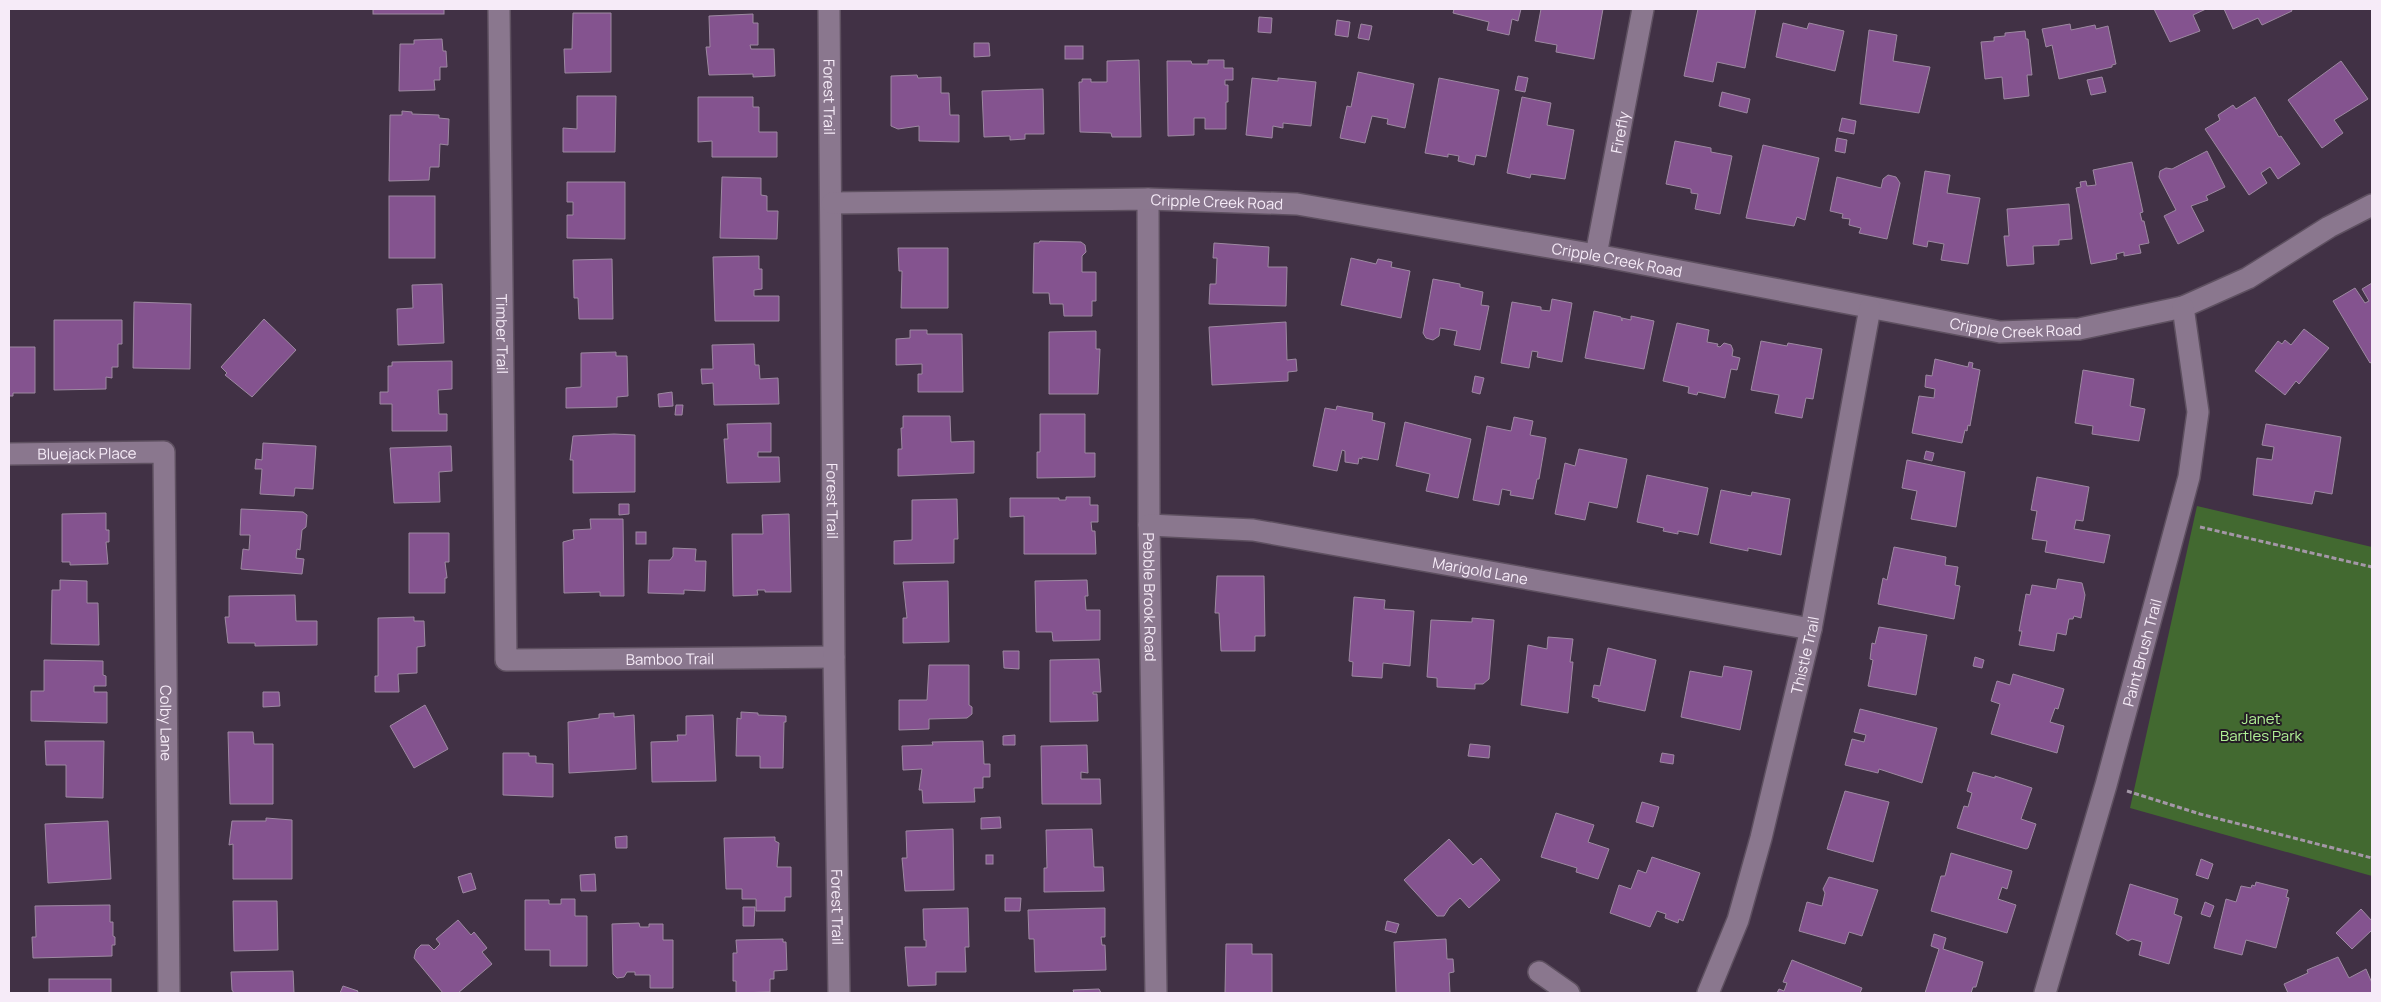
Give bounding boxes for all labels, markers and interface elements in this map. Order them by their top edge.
street label: Forest Trail [819,59,840,135]
street label: Firefly [1605,109,1634,155]
street label: Cripple Creek Road [1150,189,1283,214]
street label: Cripple Creek Road [1550,237,1684,282]
street label: Timber Trail [492,294,513,374]
street label: Cripple Creek Road [1948,312,2082,343]
street label: Bluejack Place [37,442,137,464]
street label: Forest Trail [822,463,844,539]
street label: Pebble Brook Road [1139,532,1162,662]
street label: Marigold Lane [1431,552,1530,589]
street label: Paint Brush Trail [2117,596,2166,709]
street label: Thistle Trail [1785,615,1824,696]
street label: Bamboo Trail [626,648,714,669]
street label: Colby Lane [156,685,177,761]
park label: Janet Bartles Park [2220,708,2303,746]
street label: Forest Trail [827,869,849,945]

